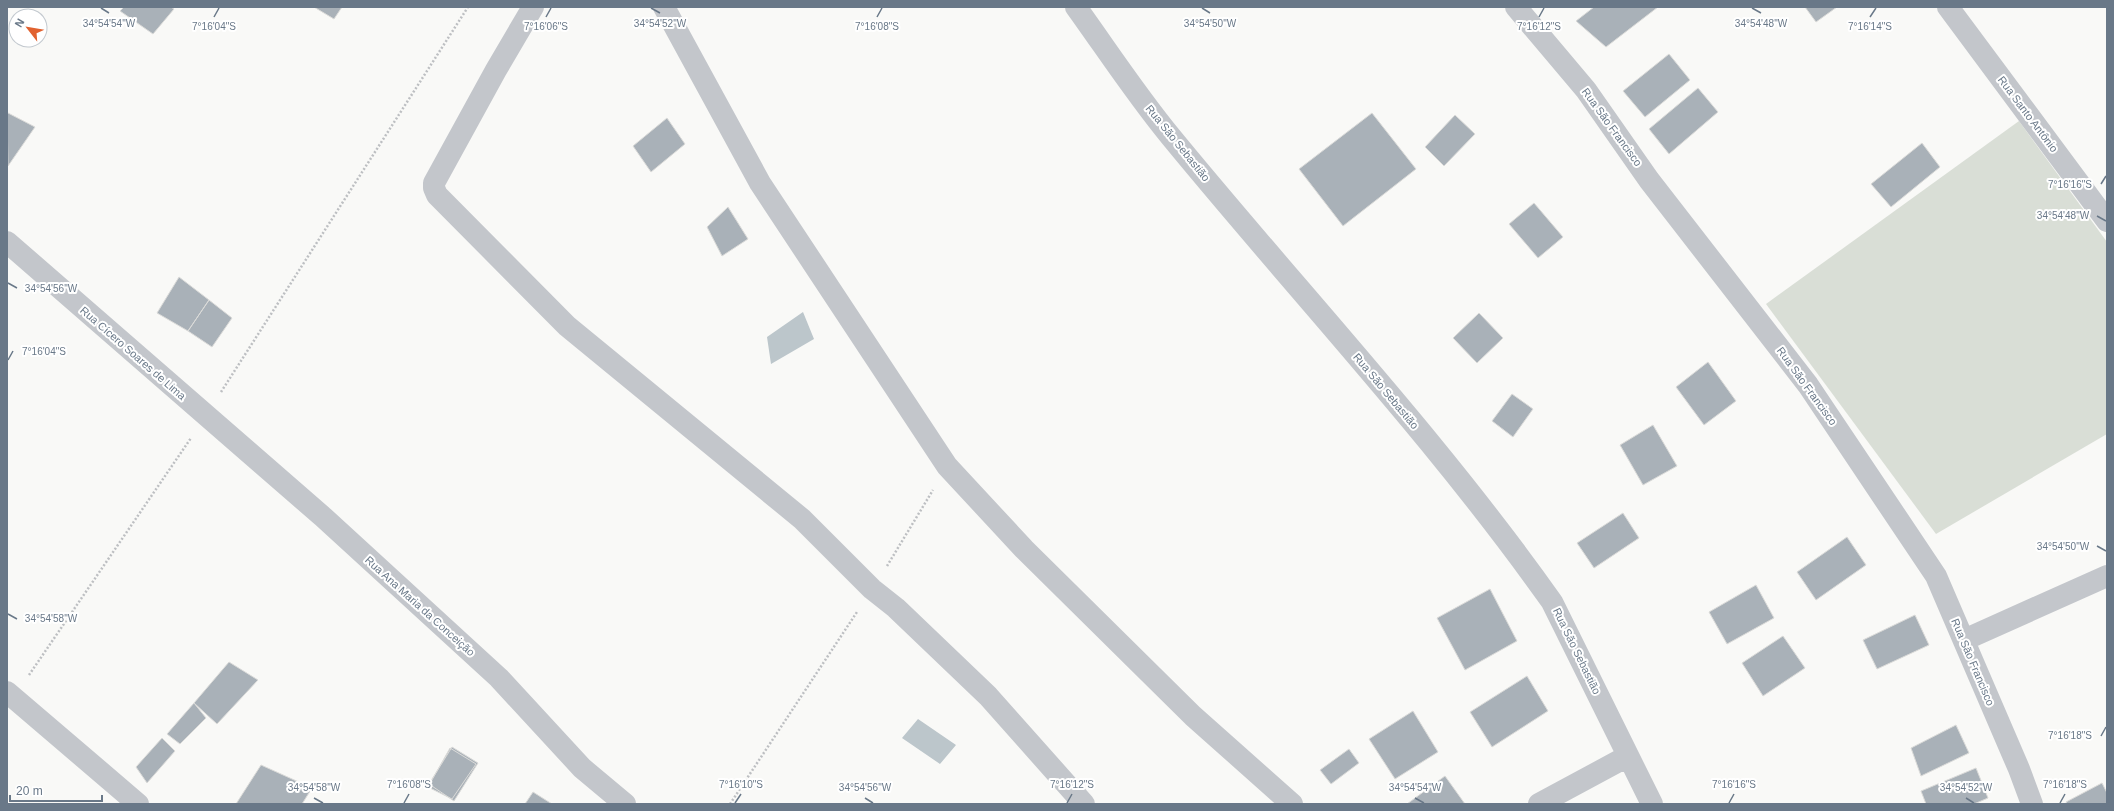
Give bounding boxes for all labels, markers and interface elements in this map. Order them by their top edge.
north arrow [8,8,48,48]
text: N [12,16,27,29]
text: 34°54'54"W [83,18,136,29]
text: 34°54'52"W [634,18,687,29]
text: 34°54'50"W [1184,18,1237,29]
text: 34°54'48"W [1735,18,1788,29]
text: 7°16'04"S [192,21,236,32]
text: 7°16'06"S [524,21,568,32]
text: 7°16'08"S [855,21,899,32]
text: 7°16'12"S [1517,21,1561,32]
text: 7°16'14"S [1848,21,1892,32]
street label: Rua Santo Antônio [1996,74,2060,154]
street label: Rua São Francisco [1580,86,1644,168]
street label: Rua São Sebastião [1144,102,1212,184]
text: 7°16'16"S [2048,179,2092,190]
text: 34°54'48"W [2037,210,2090,221]
text: 34°54'56"W [25,283,78,294]
street label: Rua Cícero Soares de Lima [78,304,189,403]
street label: Rua São Francisco [1775,345,1839,427]
text: 7°16'04"S [22,346,66,357]
street label: Rua São Sebastião [1351,351,1421,431]
text: 34°54'50"W [2037,541,2090,552]
street label: Rua Ana Maria da Conceição [363,554,477,658]
street label: Rua São Sebastião [1551,606,1603,696]
text: 34°54'58"W [25,613,78,624]
street label: Rua São Francisco [1949,617,1997,707]
text: 7°16'18"S [2048,730,2092,741]
scale bar [10,777,102,803]
text: 7°16'08"S [387,779,431,790]
text: 7°16'10"S [719,779,763,790]
text: 7°16'12"S [1050,779,1094,790]
text: 7°16'16"S [1712,779,1756,790]
text: 7°16'18"S [2043,779,2087,790]
text: 34°54'58"W [288,782,341,793]
text: 34°54'56"W [839,782,892,793]
text: 34°54'54"W [1389,782,1442,793]
text: 34°54'52"W [1940,782,1993,793]
text: 20 m [16,784,43,798]

